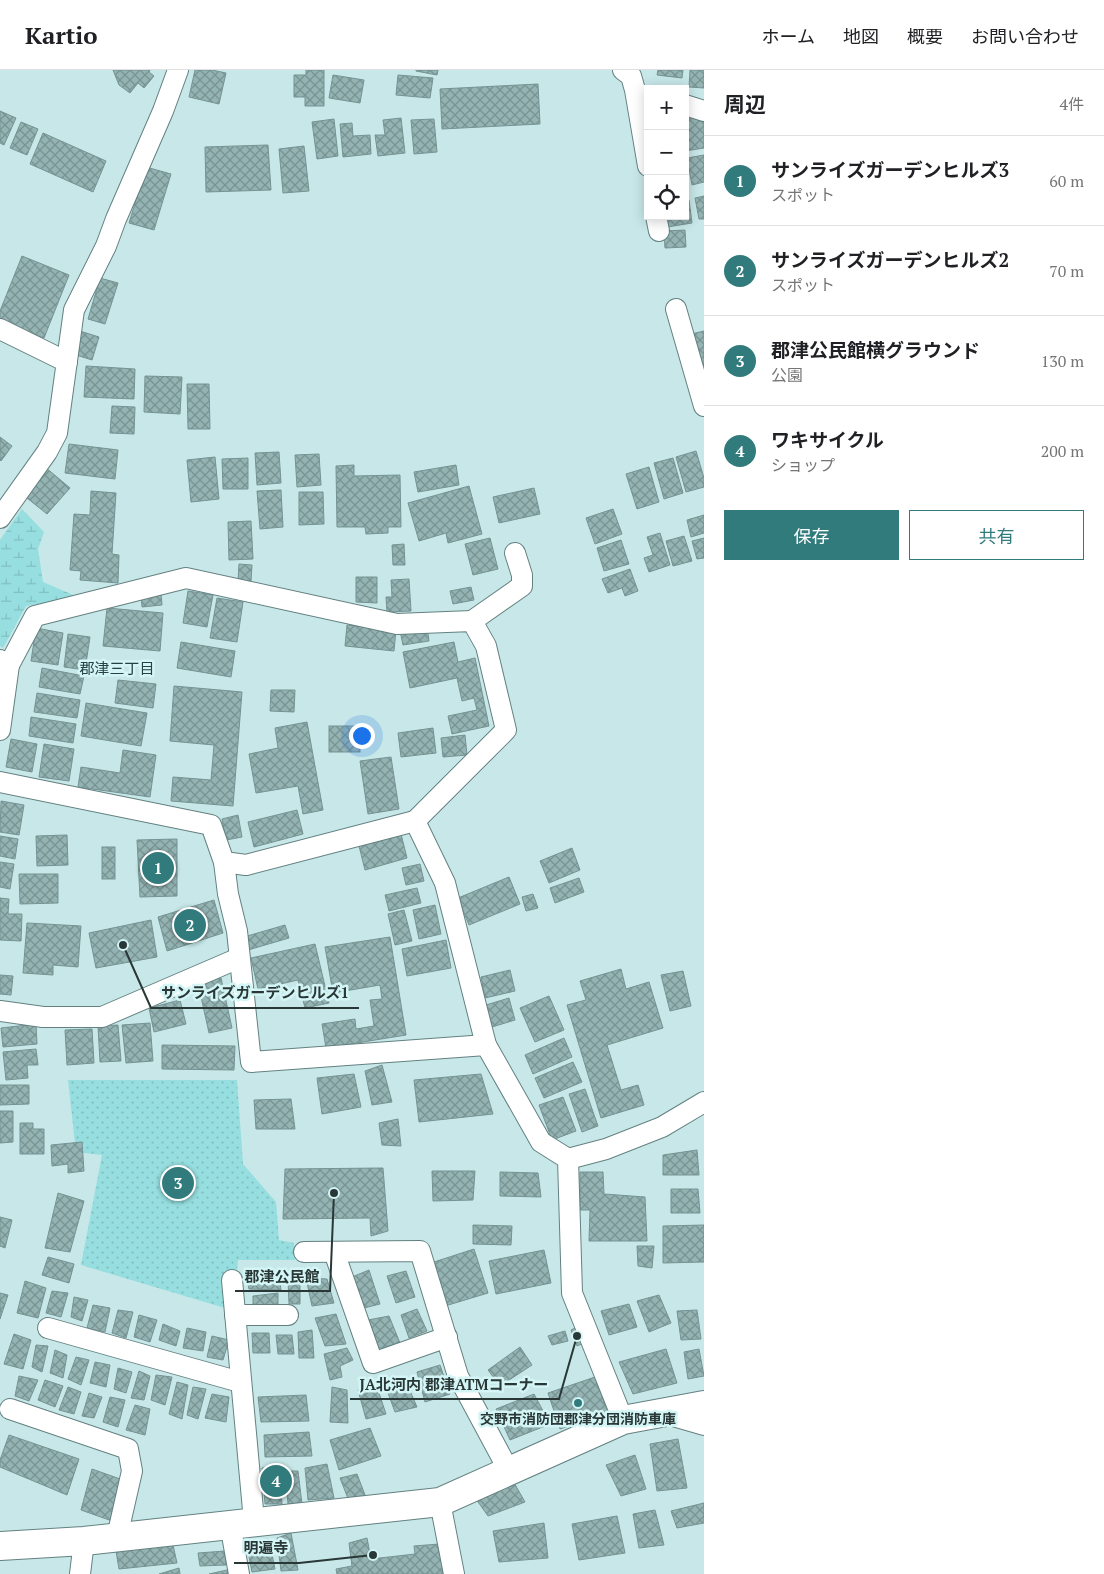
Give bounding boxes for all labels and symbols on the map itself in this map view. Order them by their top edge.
district label: 郡津三丁目 [79,658,155,678]
your location [349,723,375,749]
pin: 1 [142,849,174,887]
pin: 2 [174,906,206,944]
callout: サンライズガーデンヒルズ1 [151,978,359,1008]
text: サンライズガーデンヒルズ1 [161,982,349,1002]
pin: 3 [162,1164,194,1202]
callout: 郡津公民館 [235,1261,330,1291]
text: 郡津公民館 [244,1266,320,1286]
callout: JA北河内 郡津ATMコーナー [350,1369,559,1399]
text: JA北河内 郡津ATMコーナー [359,1374,549,1394]
marker: 交野市消防団郡津分団消防車庫 [572,1397,584,1409]
place label: 交野市消防団郡津分団消防車庫 [480,1409,676,1428]
pin: 4 [260,1462,292,1500]
callout: 明遍寺 [234,1533,299,1563]
text: 明遍寺 [243,1537,289,1557]

